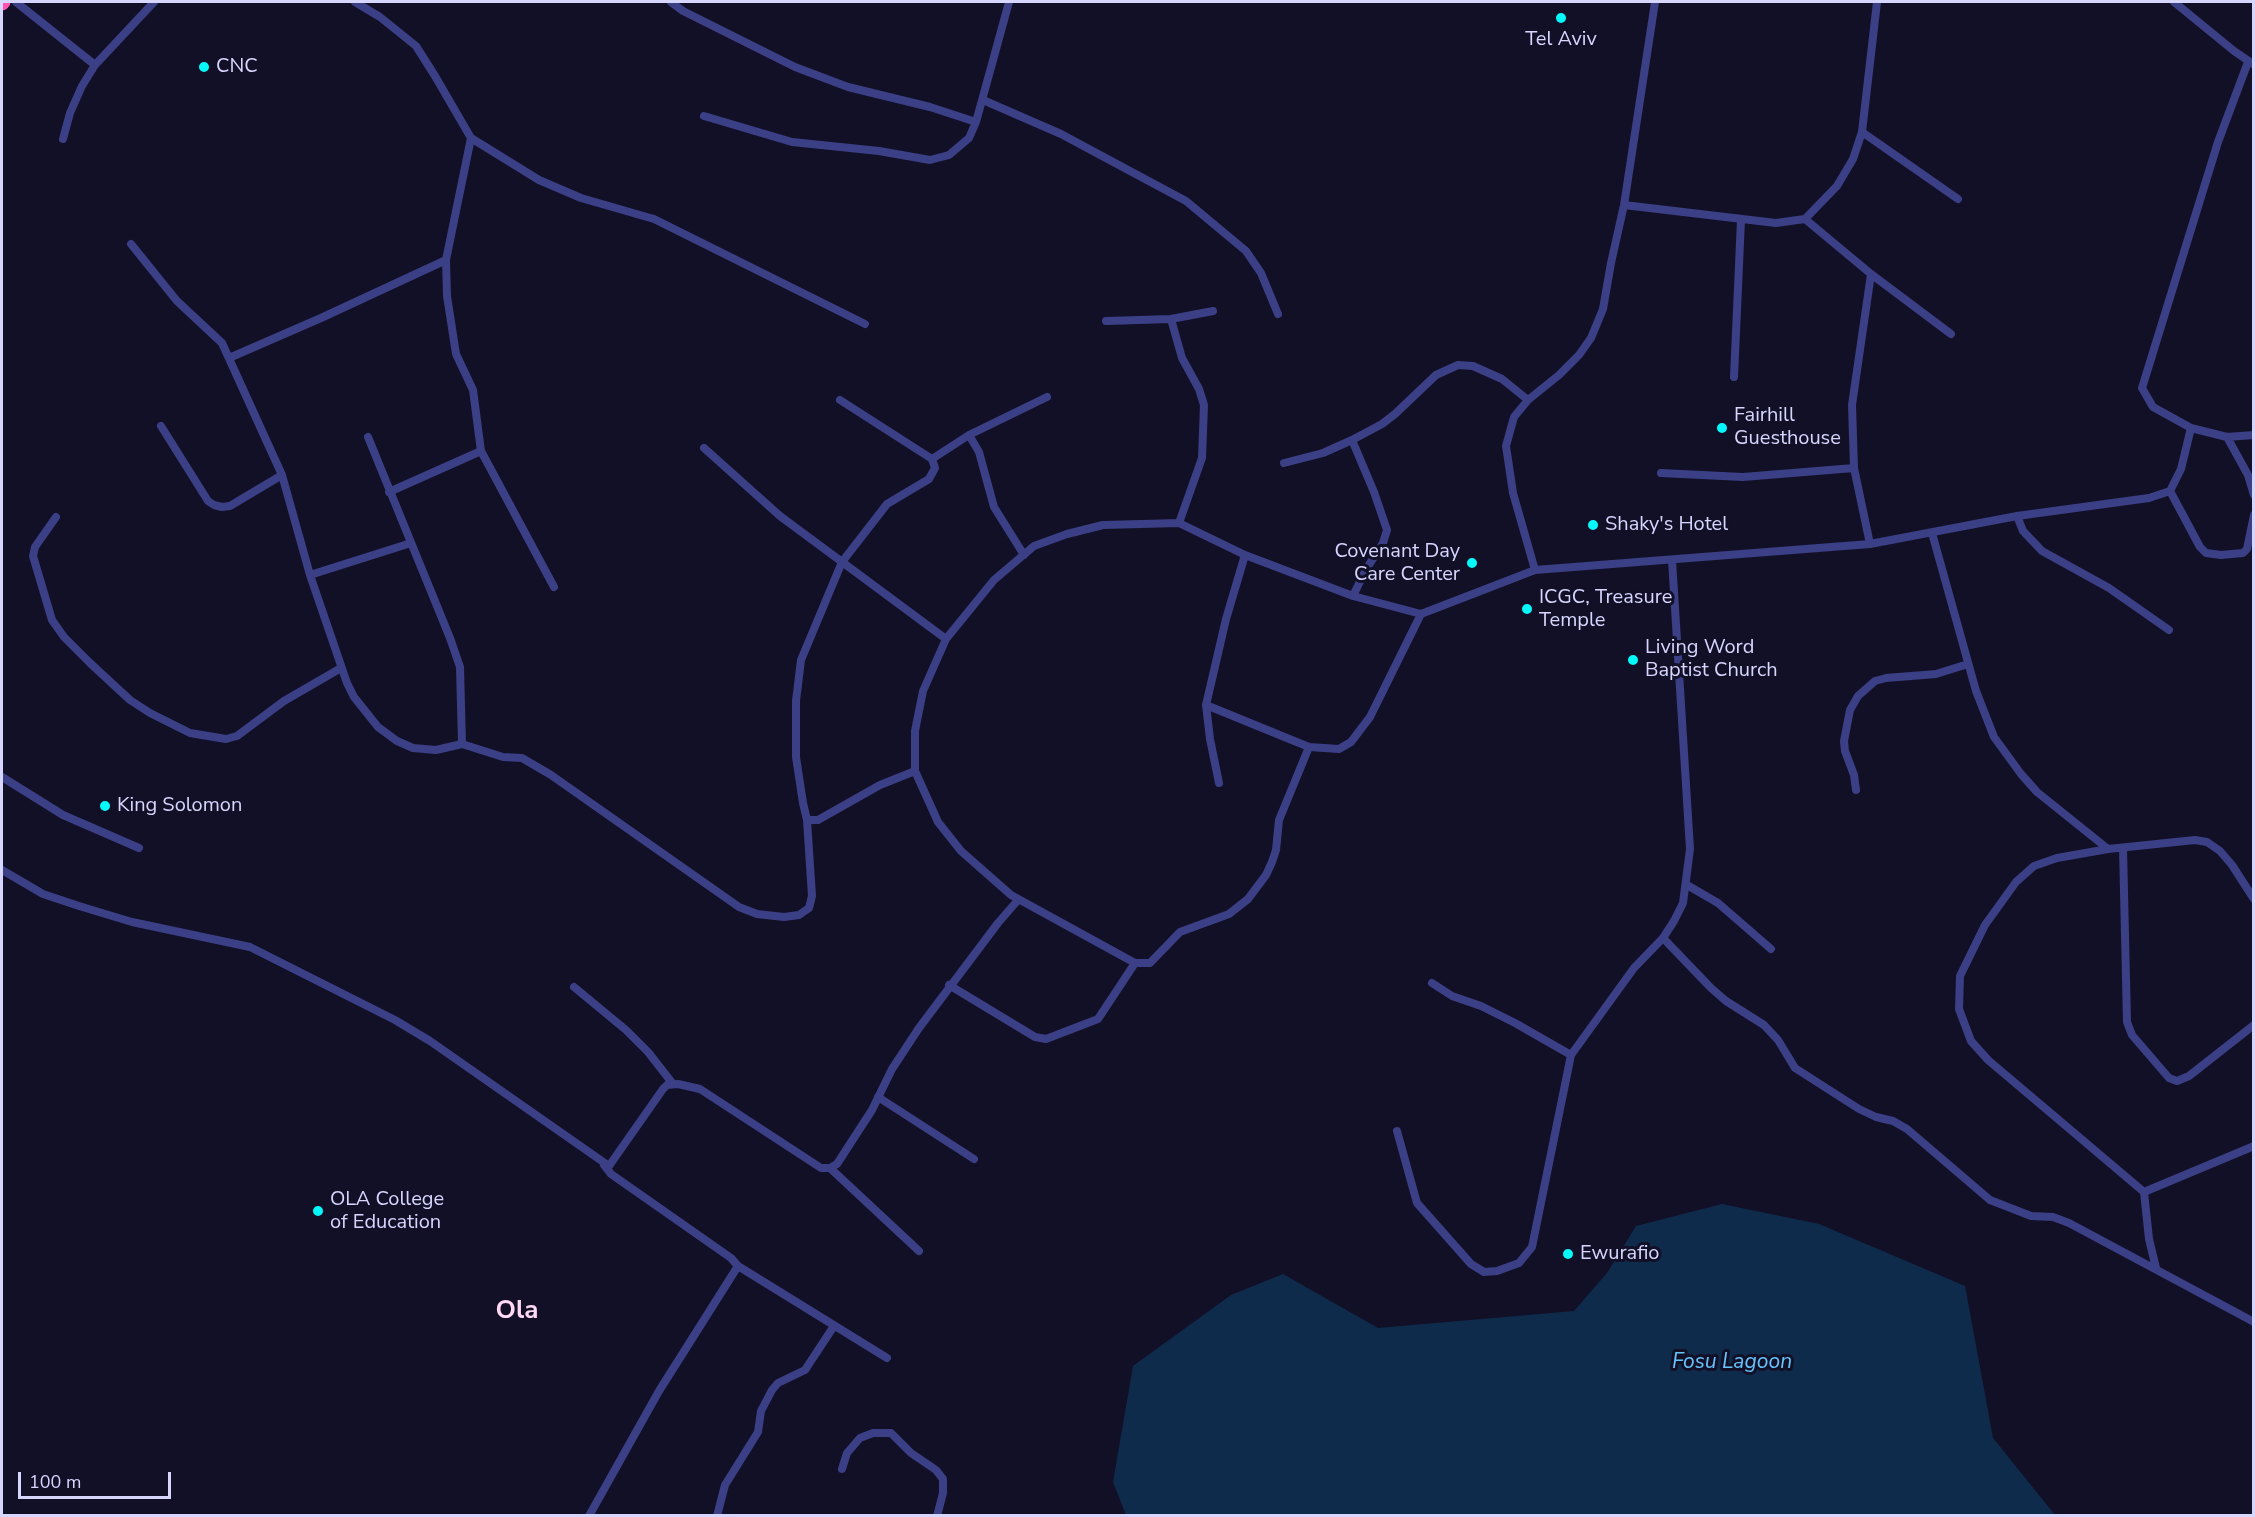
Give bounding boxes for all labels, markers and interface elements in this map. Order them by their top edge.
marker: Tel Aviv [1554,11,1568,25]
place label: Tel Aviv [1525,28,1597,52]
place label: CNC [216,55,258,79]
marker: CNC [197,60,211,74]
place label: Fairhill Guesthouse [1734,404,1841,451]
marker: Fairhill Guesthouse [1715,421,1729,435]
place label: Shaky's Hotel [1605,513,1728,537]
marker: Shaky's Hotel [1586,518,1600,532]
place label: Covenant Day Care Center [1334,540,1460,587]
marker: Covenant Day Care Center [1465,556,1479,570]
place label: ICGC, Treasure Temple [1539,586,1672,633]
marker: ICGC, Treasure Temple [1520,602,1534,616]
place label: Living Word Baptist Church [1645,636,1778,683]
marker: Living Word Baptist Church [1626,653,1640,667]
place label: King Solomon [117,794,242,818]
marker: King Solomon [98,799,112,813]
place label: OLA College of Education [330,1188,444,1235]
marker: OLA College of Education [311,1204,325,1218]
place label: Ewurafio [1580,1242,1659,1266]
marker: Ewurafio [1561,1247,1575,1261]
district label: Ola [496,1296,538,1328]
water label: Fosu Lagoon [1672,1350,1792,1376]
scale bar [21,1460,174,1498]
text: 100 m [29,1470,81,1494]

